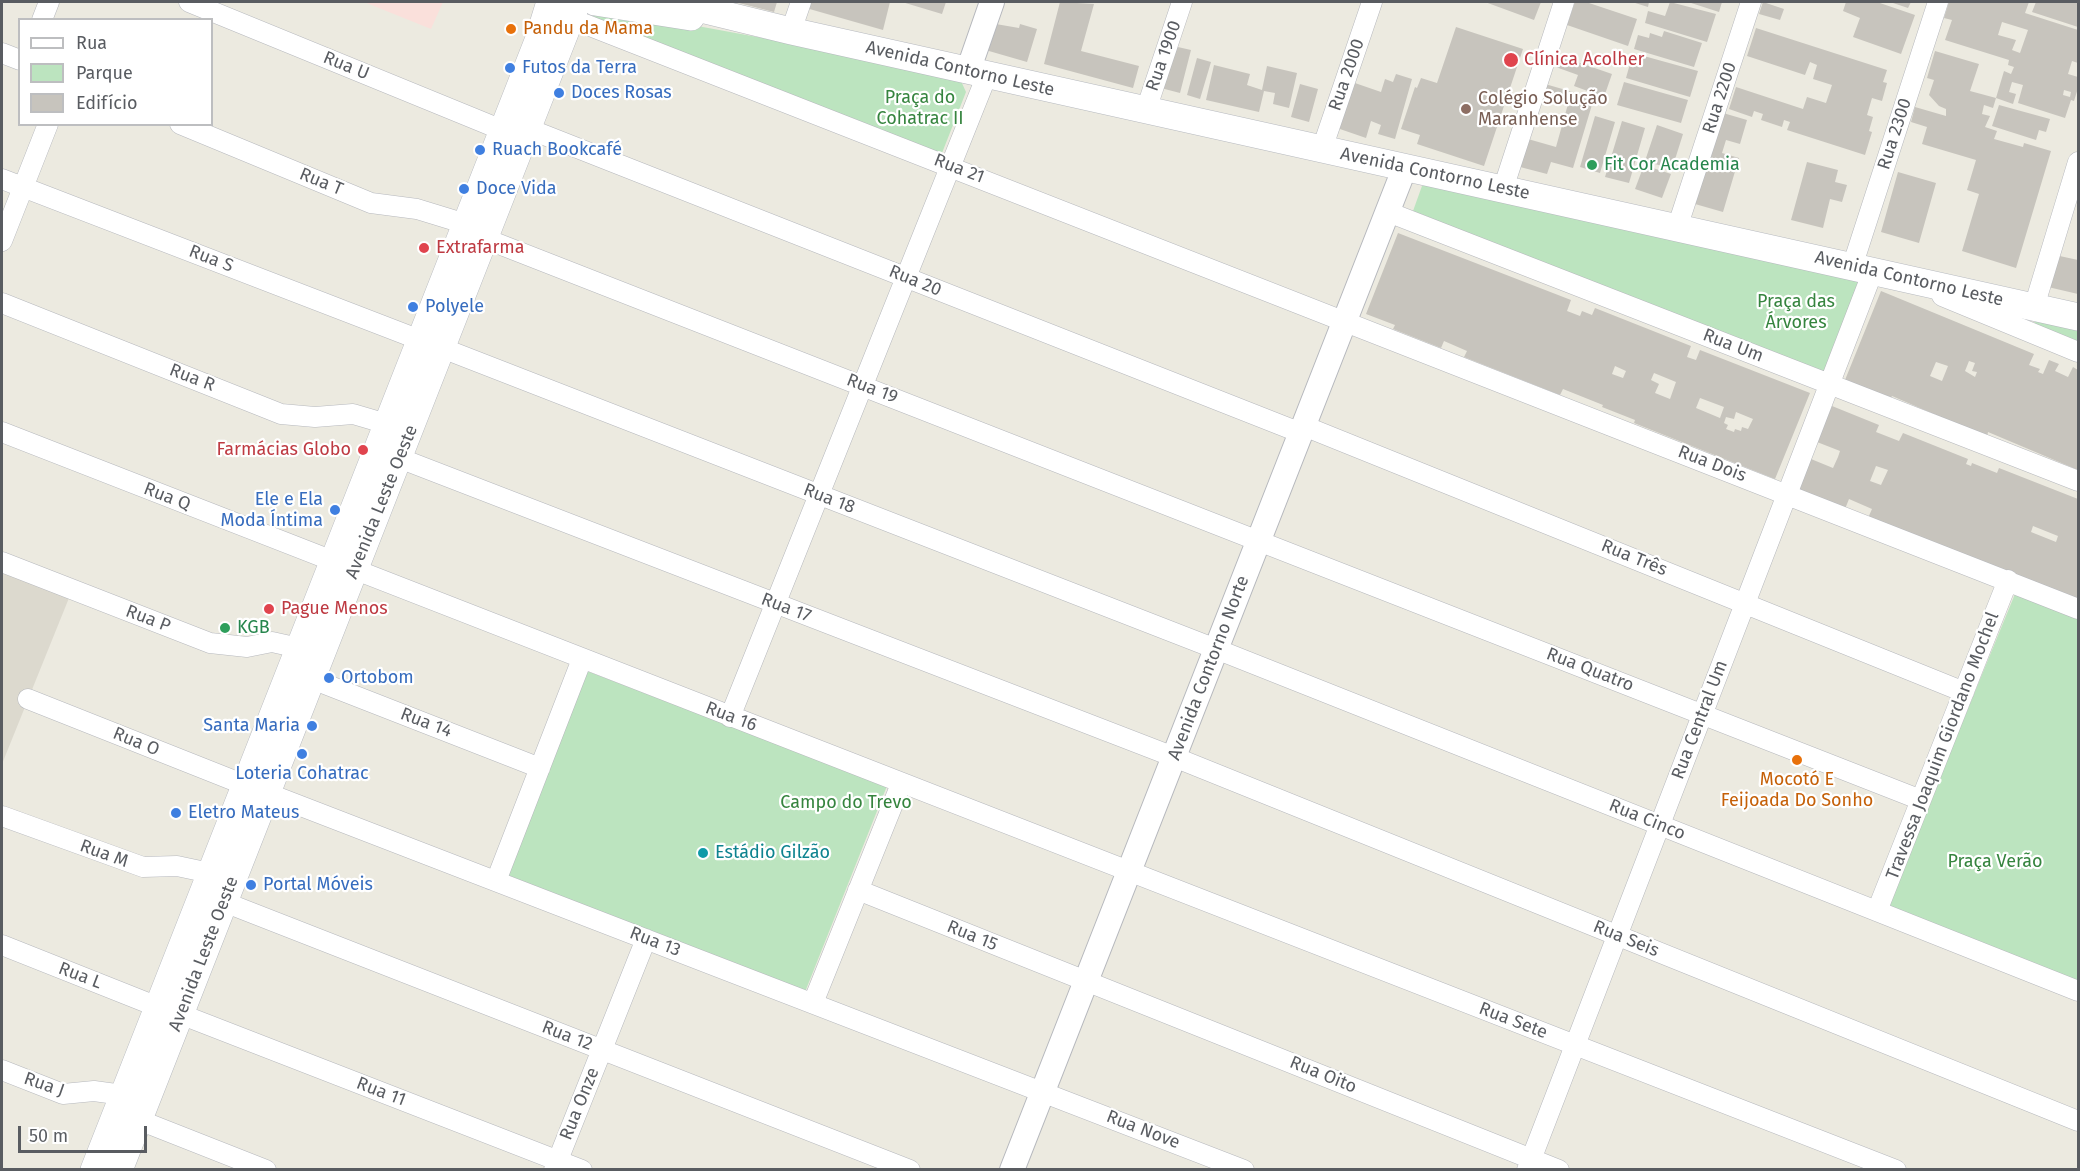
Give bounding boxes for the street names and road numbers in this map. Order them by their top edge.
street label: Rua 1900 [1142,18,1186,94]
street label: Rua 2000 [1325,36,1369,114]
street label: Avenida Contorno Leste [864,37,1056,101]
street label: Rua U [320,47,372,85]
street label: Rua 2200 [1698,60,1742,136]
street label: Rua 2300 [1873,96,1917,172]
street label: Avenida Contorno Leste [1338,143,1532,205]
street label: Rua 21 [931,150,987,188]
street label: Rua T [296,164,346,200]
street label: Rua S [186,241,236,277]
street label: Avenida Contorno Leste [1813,247,2005,311]
street label: Rua 20 [886,261,944,301]
street label: Rua Um [1700,325,1766,367]
street label: Rua R [166,360,218,396]
street label: Rua 19 [843,369,901,409]
street label: Avenida Leste Oeste [341,422,423,582]
street label: Rua Dois [1675,441,1749,487]
street label: Rua Q [141,478,193,516]
street label: Rua 18 [800,479,858,519]
street label: Rua Três [1598,535,1670,581]
street label: Avenida Contorno Norte [1164,573,1254,763]
street label: Rua 17 [758,589,814,627]
street label: Rua P [122,601,174,637]
street label: Travessa Joaquim Giordano Mochel [1882,609,2004,883]
street label: Rua Quatro [1543,643,1637,697]
street label: Rua Central Um [1667,657,1733,783]
street label: Rua 16 [702,697,760,737]
street label: Rua 14 [397,703,455,743]
street label: Rua O [110,723,162,761]
street label: Rua Cinco [1606,795,1688,845]
street label: Rua M [77,835,131,873]
street label: Avenida Leste Oeste [165,874,243,1034]
street label: Rua 15 [944,916,1000,956]
street label: Rua Seis [1590,916,1662,962]
street label: Rua 13 [627,922,683,962]
street label: Rua L [55,958,105,994]
street label: Rua Sete [1476,998,1550,1044]
street label: Rua 12 [539,1016,595,1056]
street label: Rua Oito [1286,1052,1360,1098]
street label: Rua Onze [556,1064,604,1144]
street label: Rua J [21,1068,67,1102]
street label: Rua 11 [353,1073,409,1111]
street label: Rua Nove [1103,1106,1183,1154]

